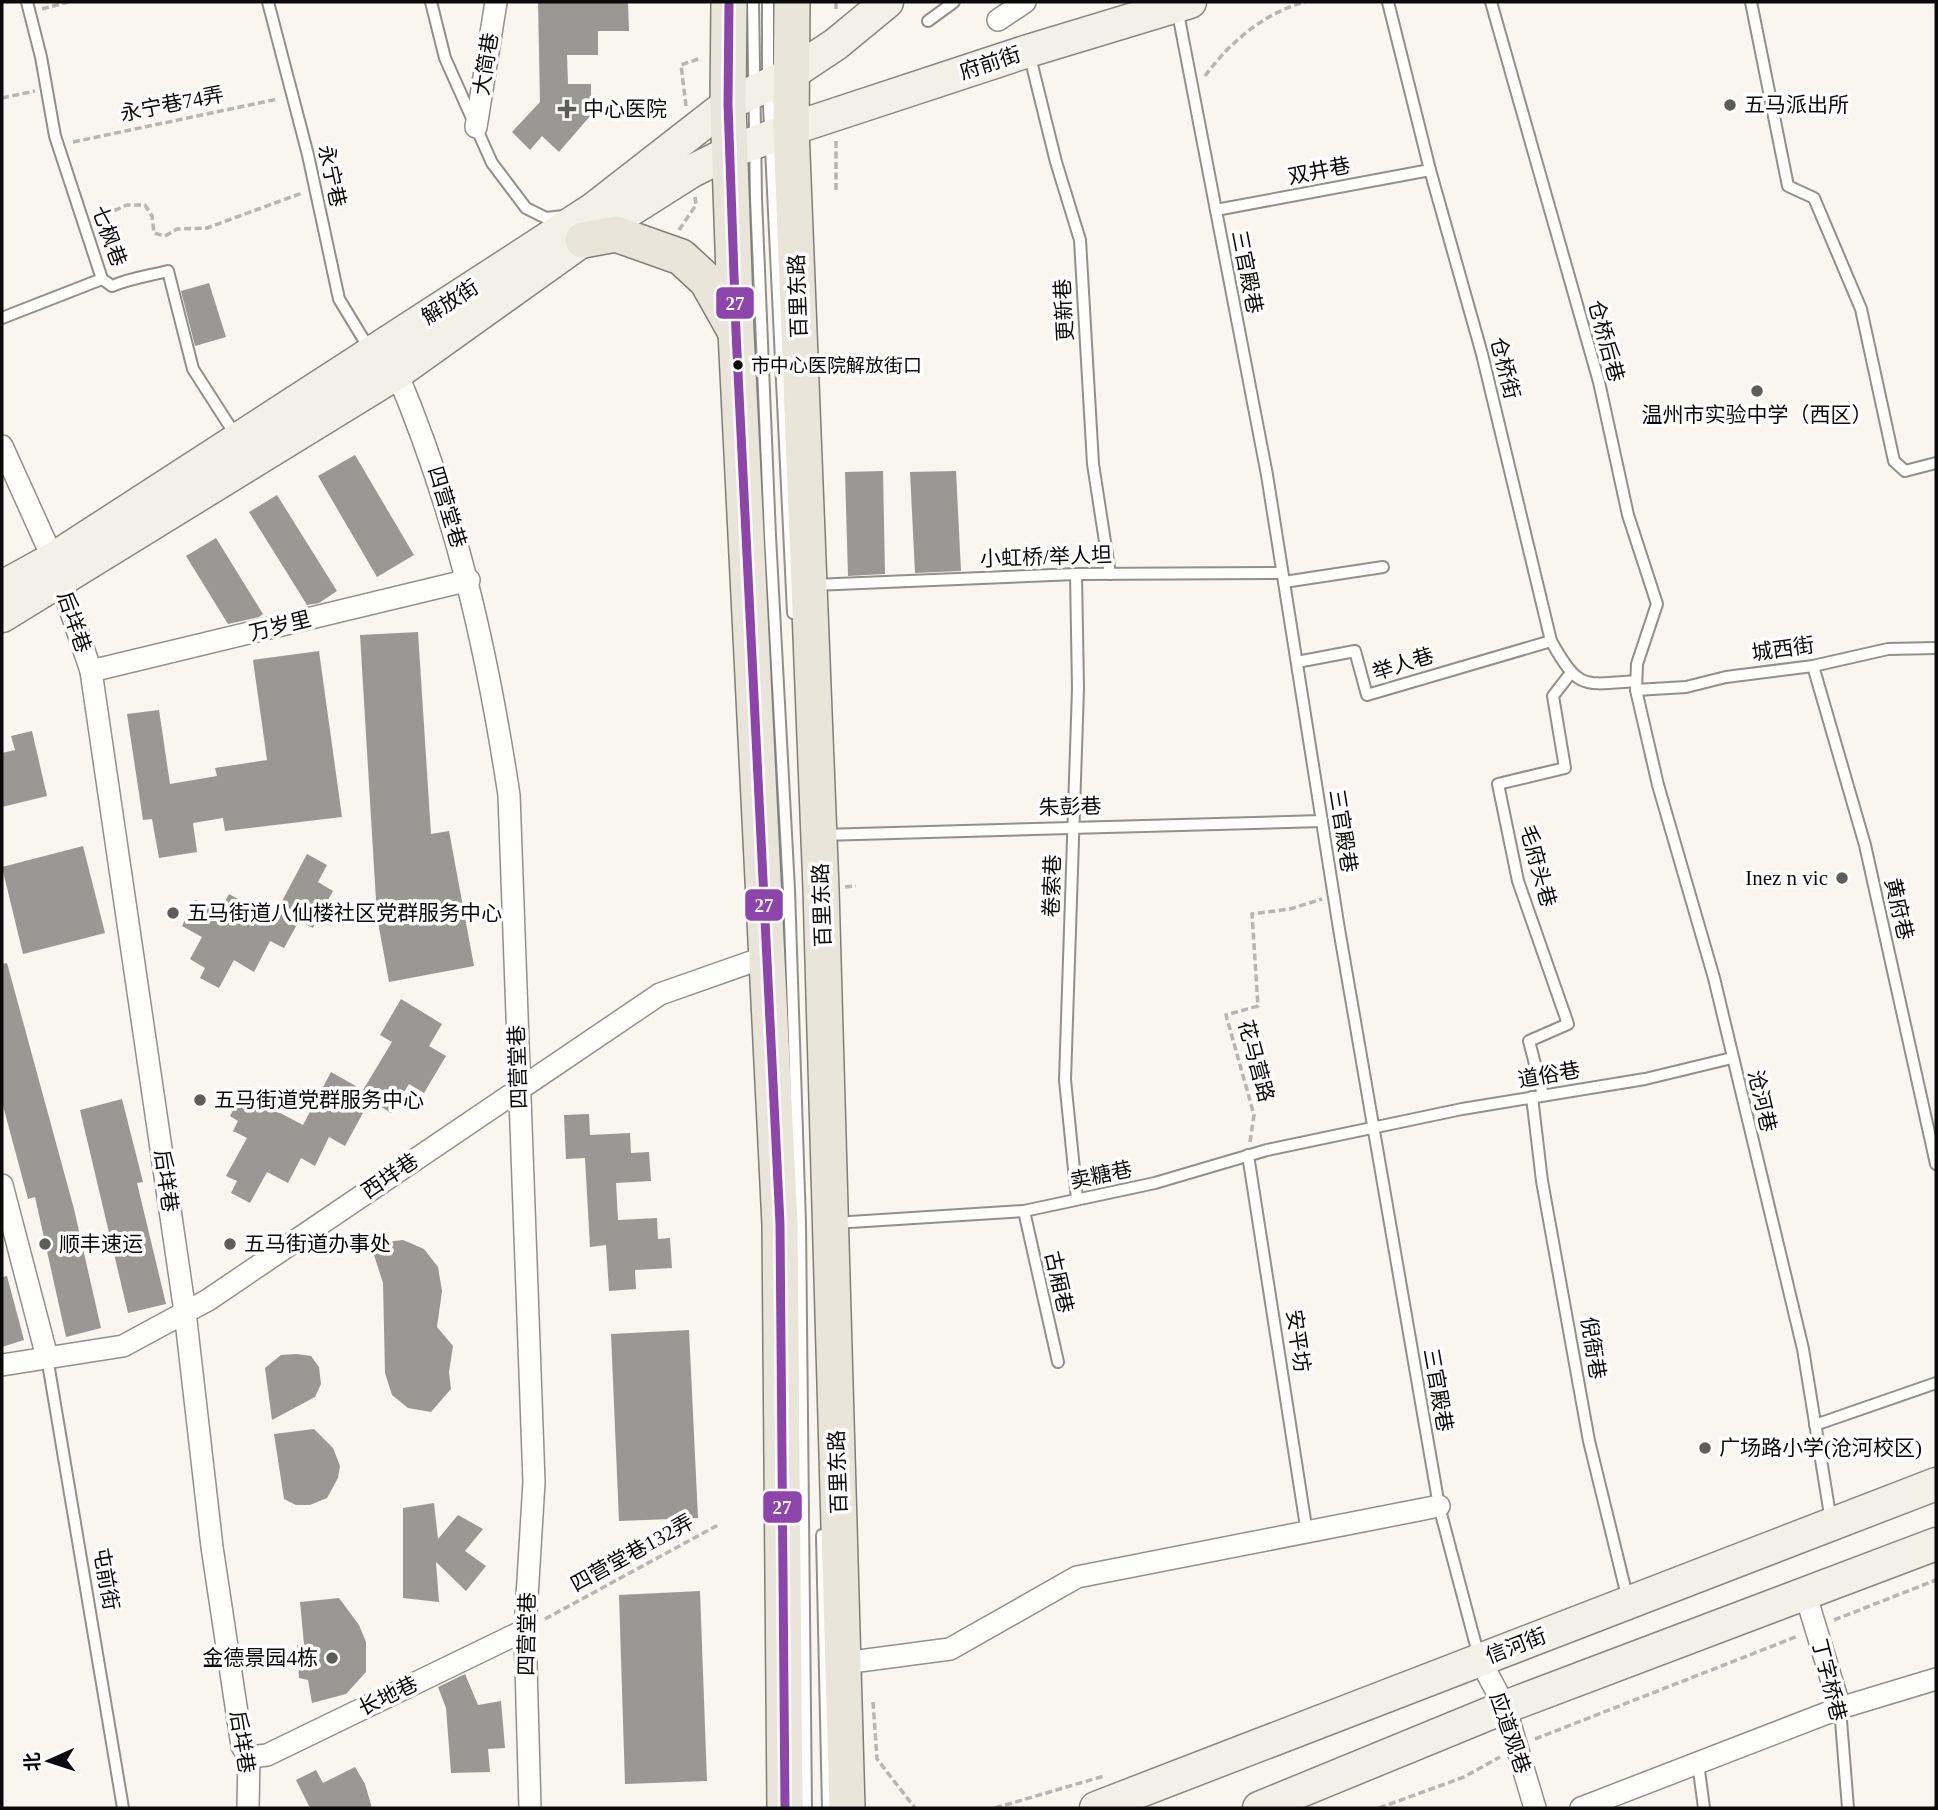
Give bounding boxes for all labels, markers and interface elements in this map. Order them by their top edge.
street label: 大简巷 [469,31,503,97]
street label: 府前街 [956,42,1024,84]
street label: 永宁巷74弄 [118,82,226,126]
place label: 五马派出所 [1744,93,1849,117]
place label: 中心医院 [583,97,667,121]
marker: 五马派出所 [1722,97,1738,113]
marker: 中心医院 [557,99,577,119]
street label: 永宁巷 [314,143,350,209]
street label: 双井巷 [1286,153,1352,189]
street label: 七枫巷 [87,202,131,270]
street label: 三官殿巷 [1227,228,1267,316]
street label: 百里东路 [785,254,811,338]
street label: 解放街 [417,275,483,329]
street label: 更新巷 [1050,278,1078,342]
line badge: 27 [715,286,755,320]
text: 27 [726,293,745,314]
street label: 仓桥后巷 [1584,297,1628,385]
street label: 仓桥街 [1486,335,1524,401]
place label: 市中心医院解放街口 [751,355,922,376]
marker: 市中心医院解放街口 [731,358,745,372]
marker: 温州市实验中学（西区） [1749,383,1765,399]
place label: 温州市实验中学（西区） [1642,403,1873,427]
street label: 四营堂巷 [423,463,471,551]
street label: 小虹桥/举人坦 [980,543,1112,571]
street label: 后垟巷 [52,588,96,656]
street label: 万岁里 [247,607,313,645]
street label: 城西街 [1750,633,1816,665]
street label: 举人巷 [1369,643,1437,685]
street label: 三官殿巷 [1325,788,1361,874]
street label: 朱彭巷 [1038,794,1102,820]
street label: 毛府头巷 [1516,822,1560,910]
street label: 卷索巷 [1039,854,1065,918]
street label: 百里东路 [809,863,835,947]
place label: Inez n vic [1745,866,1828,890]
marker: Inez n vic [1834,870,1850,886]
street label: 黄府巷 [1880,876,1918,942]
line badge: 27 [744,888,784,922]
text: 27 [755,895,774,916]
place label: 五马街道八仙楼社区党群服务中心 [187,901,502,925]
marker: 五马街道八仙楼社区党群服务中心 [165,905,181,921]
street label: 花马营路 [1234,1017,1278,1105]
street label: 四营堂巷 [505,1025,531,1109]
street label: 道俗巷 [1516,1058,1582,1092]
street label: 沧河巷 [1743,1068,1781,1134]
place label: 五马街道党群服务中心 [214,1088,424,1112]
marker: 五马街道党群服务中心 [192,1092,208,1108]
street label: 后垟巷 [150,1148,182,1214]
street label: 西垟巷 [357,1148,423,1204]
street label: 卖糖巷 [1068,1157,1134,1193]
place label: 顺丰速运 [59,1232,143,1256]
place label: 五马街道办事处 [244,1232,391,1256]
marker: 顺丰速运 [37,1236,53,1252]
marker: 五马街道办事处 [222,1236,238,1252]
street label: 古厢巷 [1040,1249,1078,1315]
street label: 安平坊 [1282,1308,1314,1374]
street label: 倪衙巷 [1576,1315,1610,1381]
street label: 三官殿巷 [1419,1347,1457,1433]
street label: 百里东路 [825,1430,851,1514]
place label: 广场路小学(沧河校区) [1719,1436,1922,1460]
marker: 广场路小学(沧河校区) [1697,1440,1713,1456]
line badge: 27 [762,1490,803,1524]
text: 27 [773,1497,792,1518]
street label: 四营堂巷132弄 [566,1509,698,1597]
street label: 屯前街 [89,1546,123,1612]
street label: 四营堂巷 [514,1592,540,1676]
street label: 信河街 [1482,1624,1550,1668]
street label: 丁字桥巷 [1807,1636,1851,1724]
place label: 金德景园4栋 [203,1646,318,1670]
marker: 金德景园4栋 [324,1650,340,1666]
street label: 长地巷 [354,1671,422,1721]
street label: 应道观巷 [1485,1689,1535,1777]
street label: 后垟巷 [225,1709,259,1775]
north arrow [14,1726,84,1796]
text: 北 [22,1752,44,1772]

